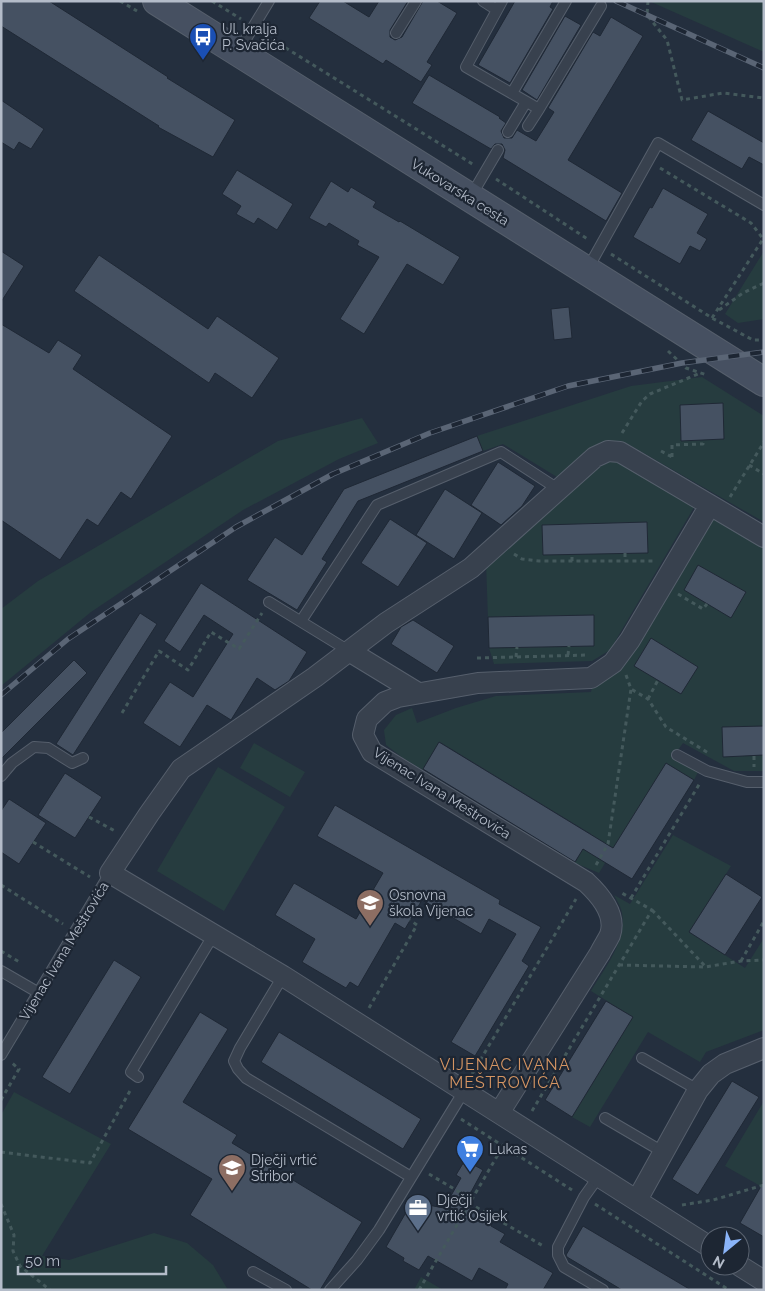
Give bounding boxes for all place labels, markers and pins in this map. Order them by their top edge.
place label: Ul. kralja P. Svačića [222,21,285,53]
bus stop icon: Ul. kralja P. Svačića [188,22,218,61]
place label: Osnovna škola Vijenac [389,887,473,919]
school or university icon: Osnovna škola Vijenac [355,888,385,927]
supermarket icon: Lukas [455,1134,485,1173]
place label: Lukas [489,1141,527,1157]
place label: Dječji vrtić Stribor [251,1152,318,1184]
school or university icon: Dječji vrtić Stribor [217,1153,247,1192]
place label: Dječji vrtić Osijek [437,1192,508,1224]
office icon: Dječji vrtić Osijek [403,1193,433,1232]

